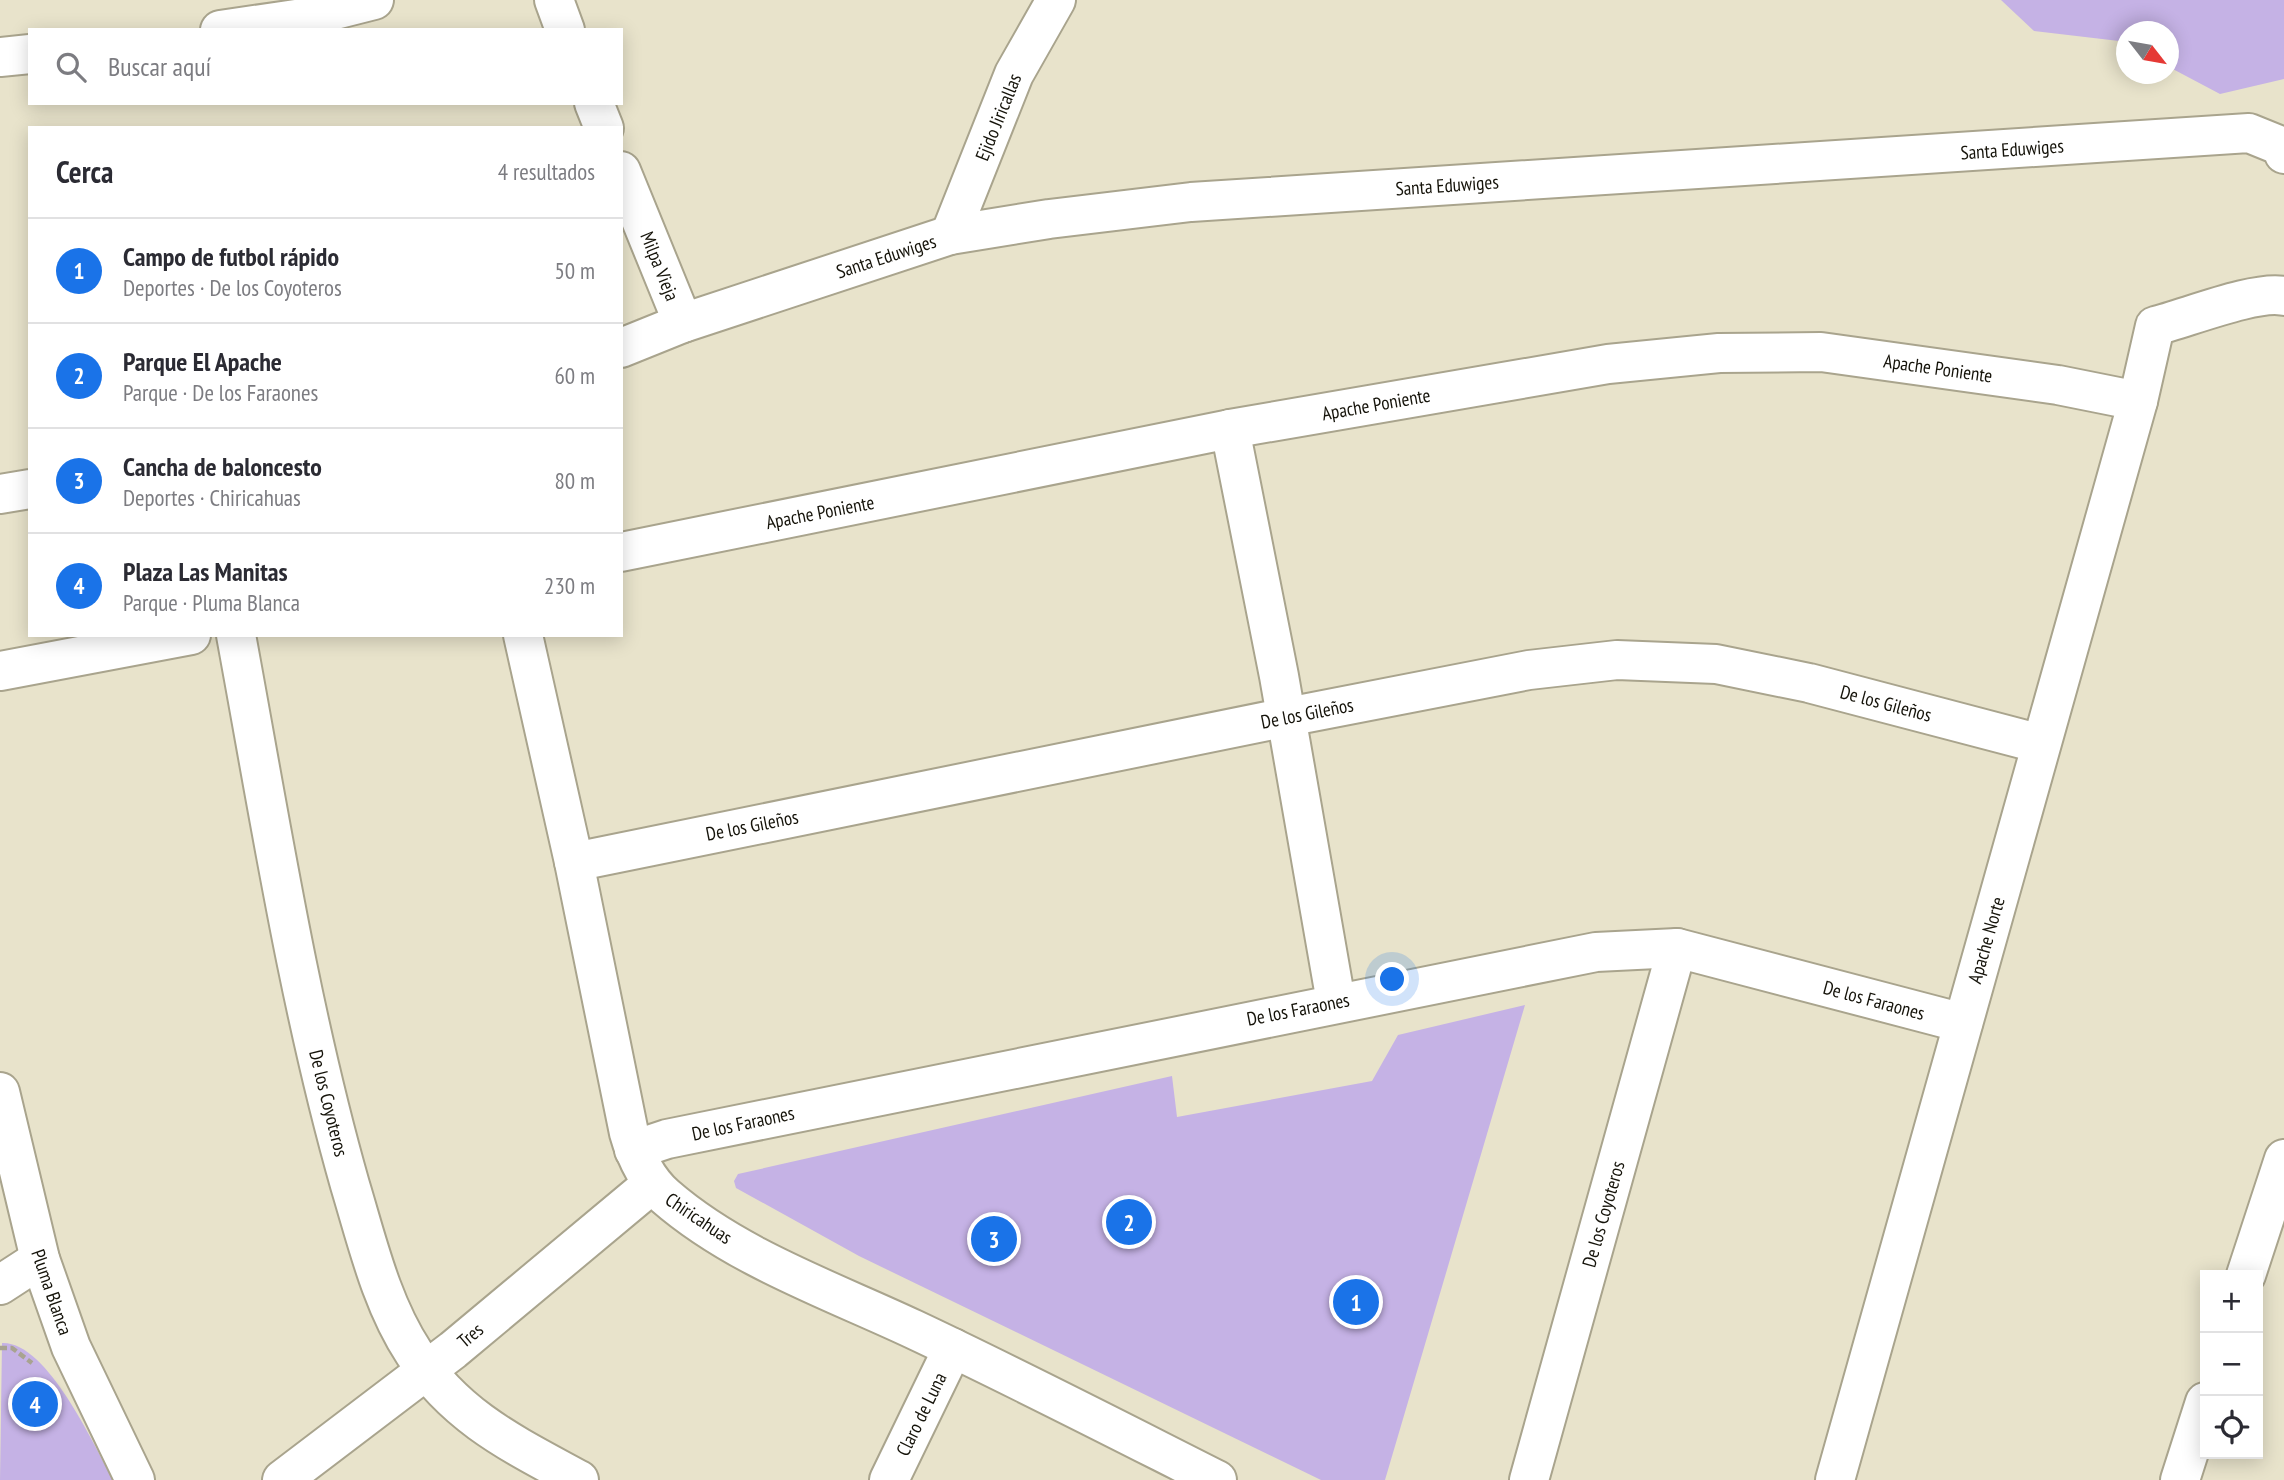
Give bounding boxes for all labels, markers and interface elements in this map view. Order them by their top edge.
north arrow [2116,21,2179,84]
search box [28,28,623,105]
icon: search [52,48,90,86]
text: Buscar aquí [108,50,211,83]
street label: Ejido Jiricallas [970,70,1026,164]
street label: Santa Eduwiges [1960,133,2064,165]
text: Cerca [56,152,113,191]
text: 4 resultados [498,157,595,186]
street label: Santa Eduwiges [1395,169,1499,201]
street label: Milpa Vieja [635,228,685,304]
street label: Santa Eduwiges [833,229,939,283]
text: Campo de futbol rápido [123,240,339,273]
text: 1 [74,256,85,285]
text: 50 m [554,256,595,285]
text: Deportes · De los Coyoteros [123,273,342,302]
text: Parque El Apache [123,345,282,378]
street label: Apache Poniente [1882,348,1994,388]
text: 2 [74,361,85,390]
text: 60 m [554,361,595,390]
text: Parque · De los Faraones [123,378,318,407]
street label: Apache Poniente [1320,383,1432,425]
text: Cancha de baloncesto [123,450,322,483]
text: 3 [74,466,85,495]
text: 80 m [554,466,595,495]
text: Deportes · Chiricahuas [123,483,301,512]
street label: Apache Poniente [764,490,876,534]
text: Plaza Las Manitas [123,555,288,588]
text: 4 [74,571,85,600]
text: 230 m [544,571,595,600]
text: Parque · Pluma Blanca [123,588,300,617]
street label: De los Gileños [1838,679,1934,727]
street label: De los Gileños [1259,692,1355,734]
street label: De los Gileños [704,804,800,846]
street label: Apache Norte [1962,894,2010,986]
your location [1375,962,1409,996]
street label: De los Faraones [1821,975,1927,1025]
street label: De los Faraones [1245,987,1351,1031]
street label: De los Coyoteros [304,1047,354,1159]
street label: De los Faraones [690,1100,796,1146]
street label: De los Coyoteros [1576,1158,1630,1270]
street label: Chiricahuas [661,1187,737,1249]
pin: 2 [1106,1196,1152,1248]
pin: 3 [971,1213,1017,1265]
street label: Pluma Blanca [26,1246,78,1338]
map controls [2200,1270,2263,1459]
button: + [2200,1270,2263,1333]
pin: 1 [1333,1276,1379,1328]
street label: Tres [452,1317,488,1353]
button: − [2200,1333,2263,1396]
street label: Claro de Luna [890,1368,952,1460]
pin: 4 [12,1378,58,1430]
button: locate [2200,1396,2263,1459]

